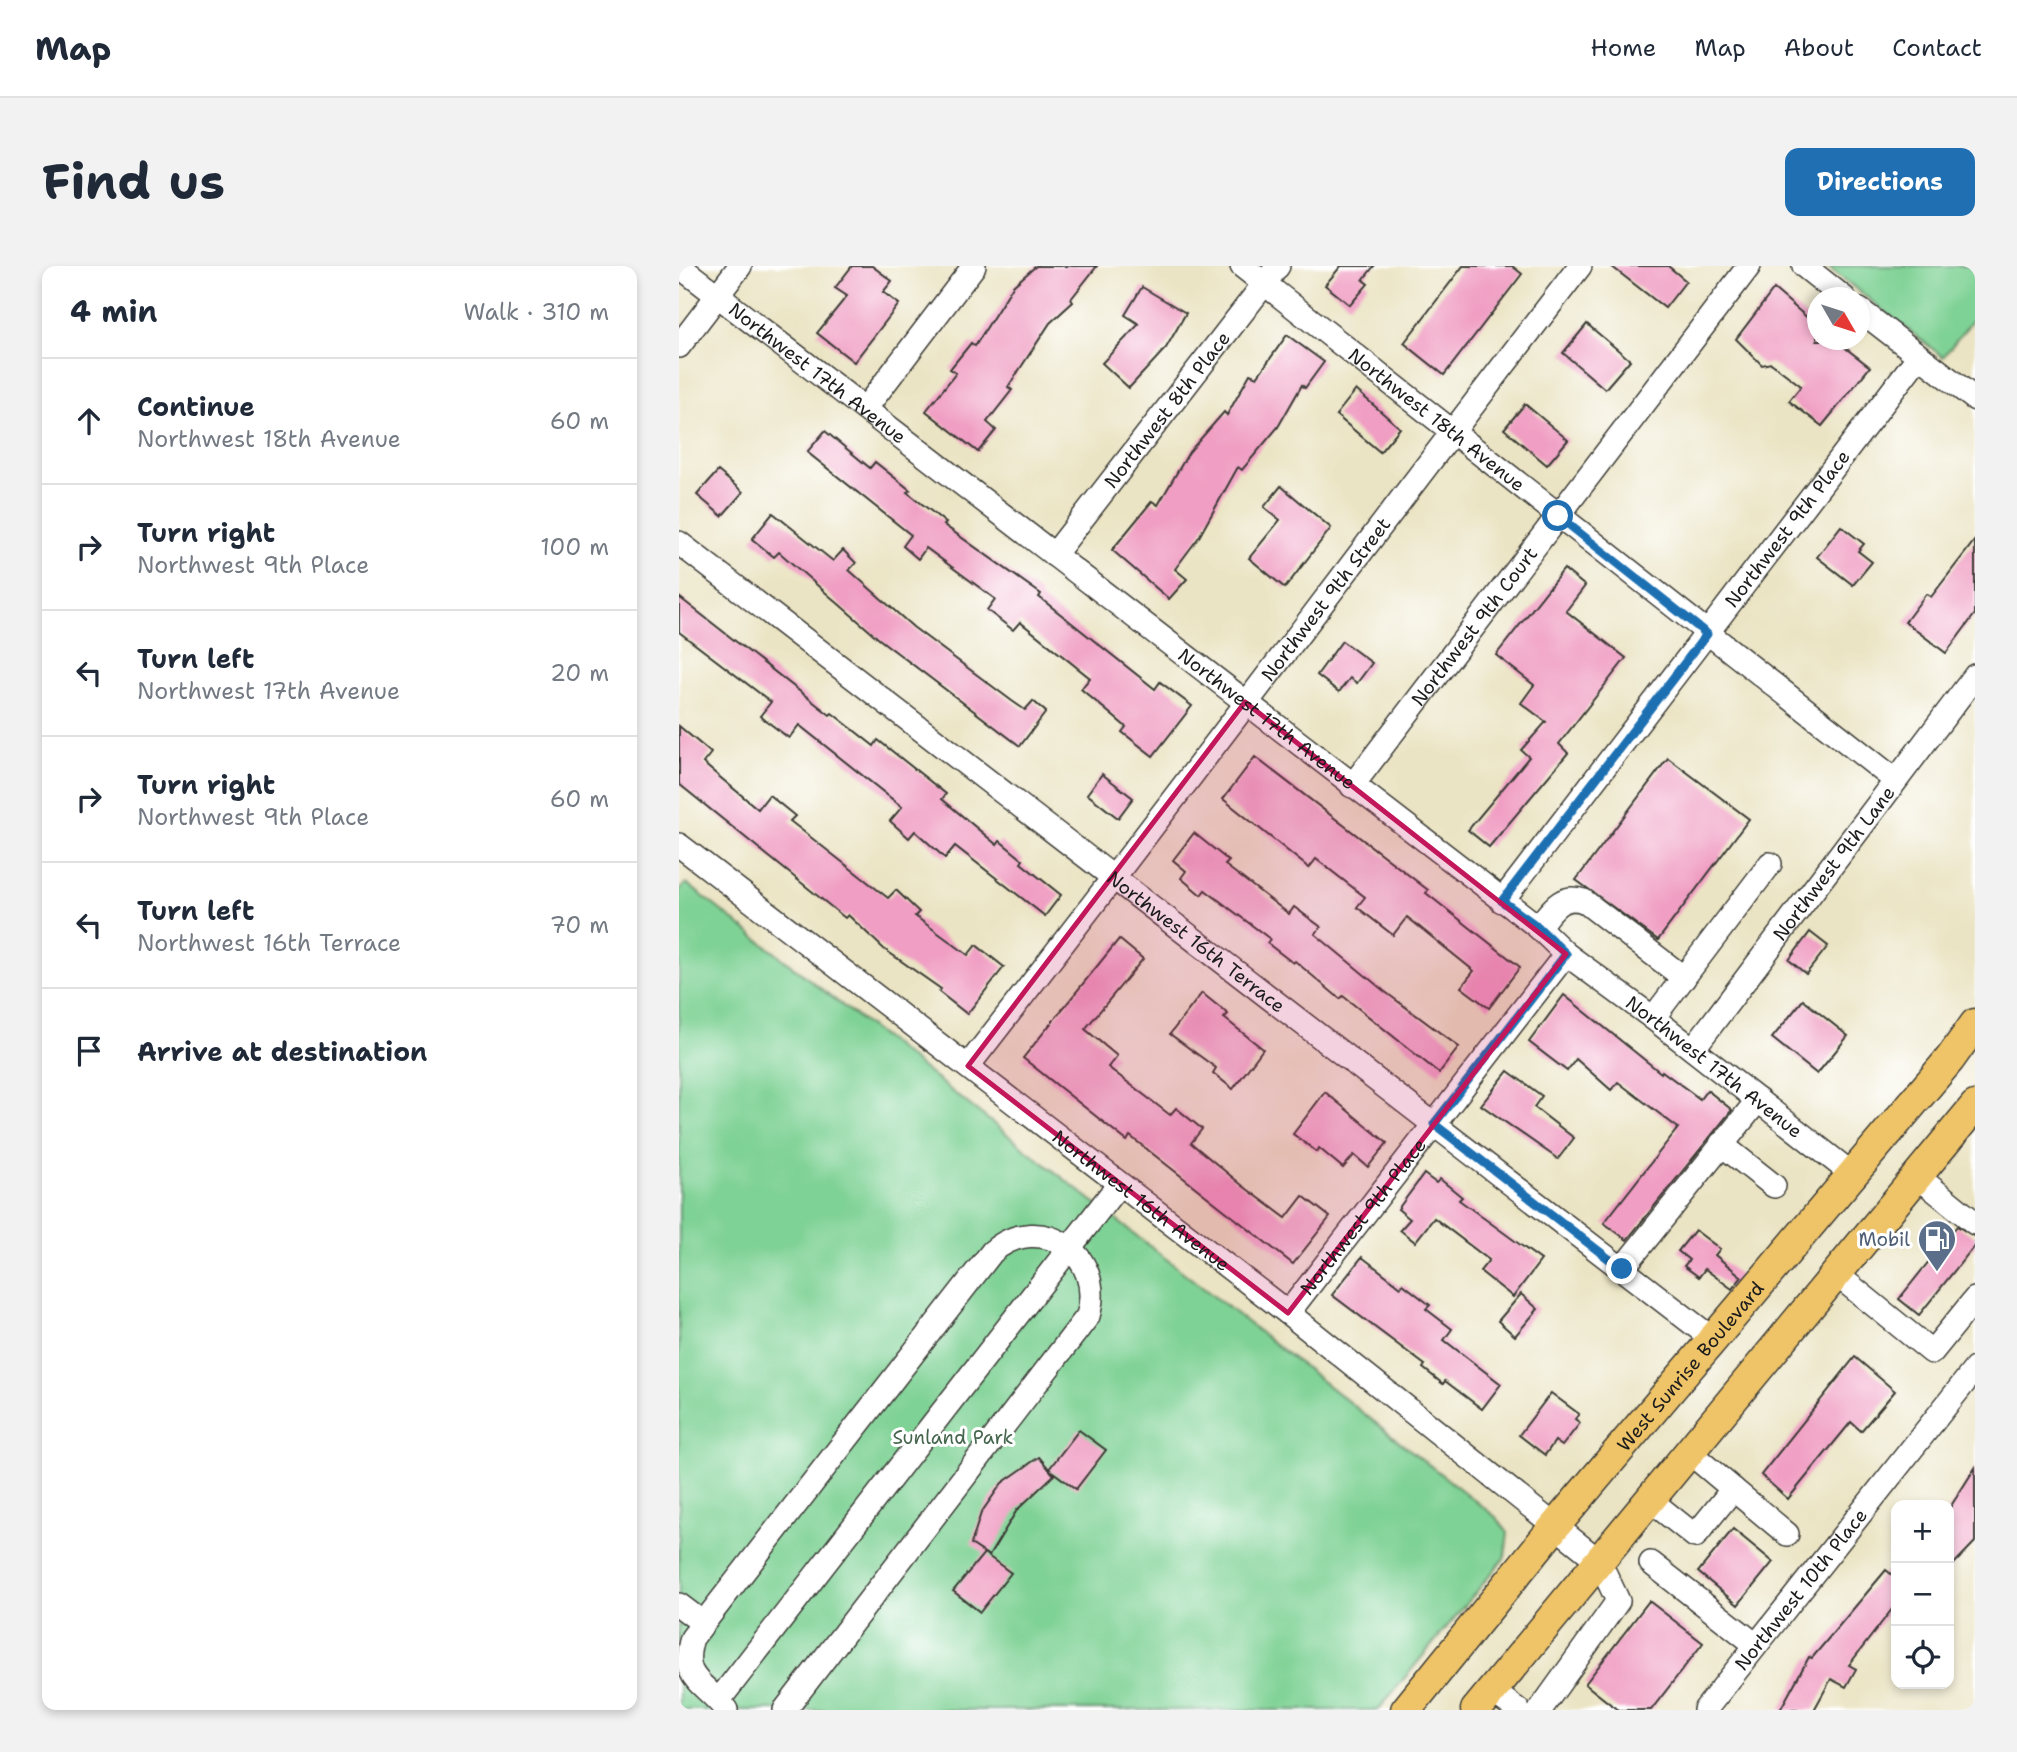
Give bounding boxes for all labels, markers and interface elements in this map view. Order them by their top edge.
text: Map [35,26,111,71]
text: Home [1590,32,1656,64]
text: Map [1694,32,1746,64]
text: About [1784,32,1854,64]
text: Contact [1892,32,1982,64]
button: Directions [1785,148,1975,216]
text: Find us [42,149,225,215]
north arrow [1807,287,1870,350]
text: 4 min [70,291,157,332]
text: Walk · 310 m [464,297,609,327]
street label: Northwest 17th Avenue [724,297,911,449]
street label: Northwest 8th Place [1098,326,1235,493]
street label: Northwest 18th Avenue [1343,342,1530,497]
text: Continue [137,389,255,424]
icon: ahead [70,402,108,440]
text: 60 m [550,406,609,436]
text: Northwest 18th Avenue [137,424,401,454]
street label: Northwest 9th Place [1719,445,1855,612]
route start [1542,500,1573,531]
street label: Northwest 9th Street [1255,512,1396,686]
text: Turn right [137,515,275,550]
icon: right [70,528,108,566]
text: 100 m [540,532,609,562]
street label: Northwest 9th Court [1405,542,1543,711]
text: Northwest 9th Place [137,550,369,580]
text: Turn left [137,641,254,676]
street label: Northwest 17th Avenue [1173,642,1361,795]
icon: left [70,654,108,692]
text: 20 m [550,658,609,688]
text: Northwest 17th Avenue [137,676,400,706]
text: Turn right [137,767,275,802]
icon: right [70,780,108,818]
street label: Northwest 9th Lane [1767,781,1900,946]
text: 60 m [550,784,609,814]
text: Northwest 9th Place [137,802,369,832]
street label: Northwest 16th Terrace [1102,865,1291,1018]
text: Turn left [137,893,254,928]
icon: left [70,906,108,944]
text: 70 m [550,910,609,940]
text: Northwest 16th Terrace [137,928,401,958]
street label: Northwest 17th Avenue [1621,990,1808,1143]
icon: arrive [70,1032,108,1070]
text: Arrive at destination [137,1034,427,1069]
street label: Northwest 16th Avenue [1047,1124,1235,1276]
street label: Northwest 9th Place [1294,1133,1431,1300]
fuel station icon: Mobil [1916,1218,1958,1273]
place label: Mobil [1858,1227,1910,1252]
route end [1606,1253,1637,1284]
street label: West Sunrise Boulevard [1611,1276,1769,1457]
park label: Sunland Park [893,1425,1014,1450]
map controls [1891,1500,1954,1689]
button: + [1891,1500,1954,1563]
street label: Northwest 10th Place [1729,1503,1872,1675]
button: − [1891,1563,1954,1626]
button: locate [1891,1626,1954,1689]

